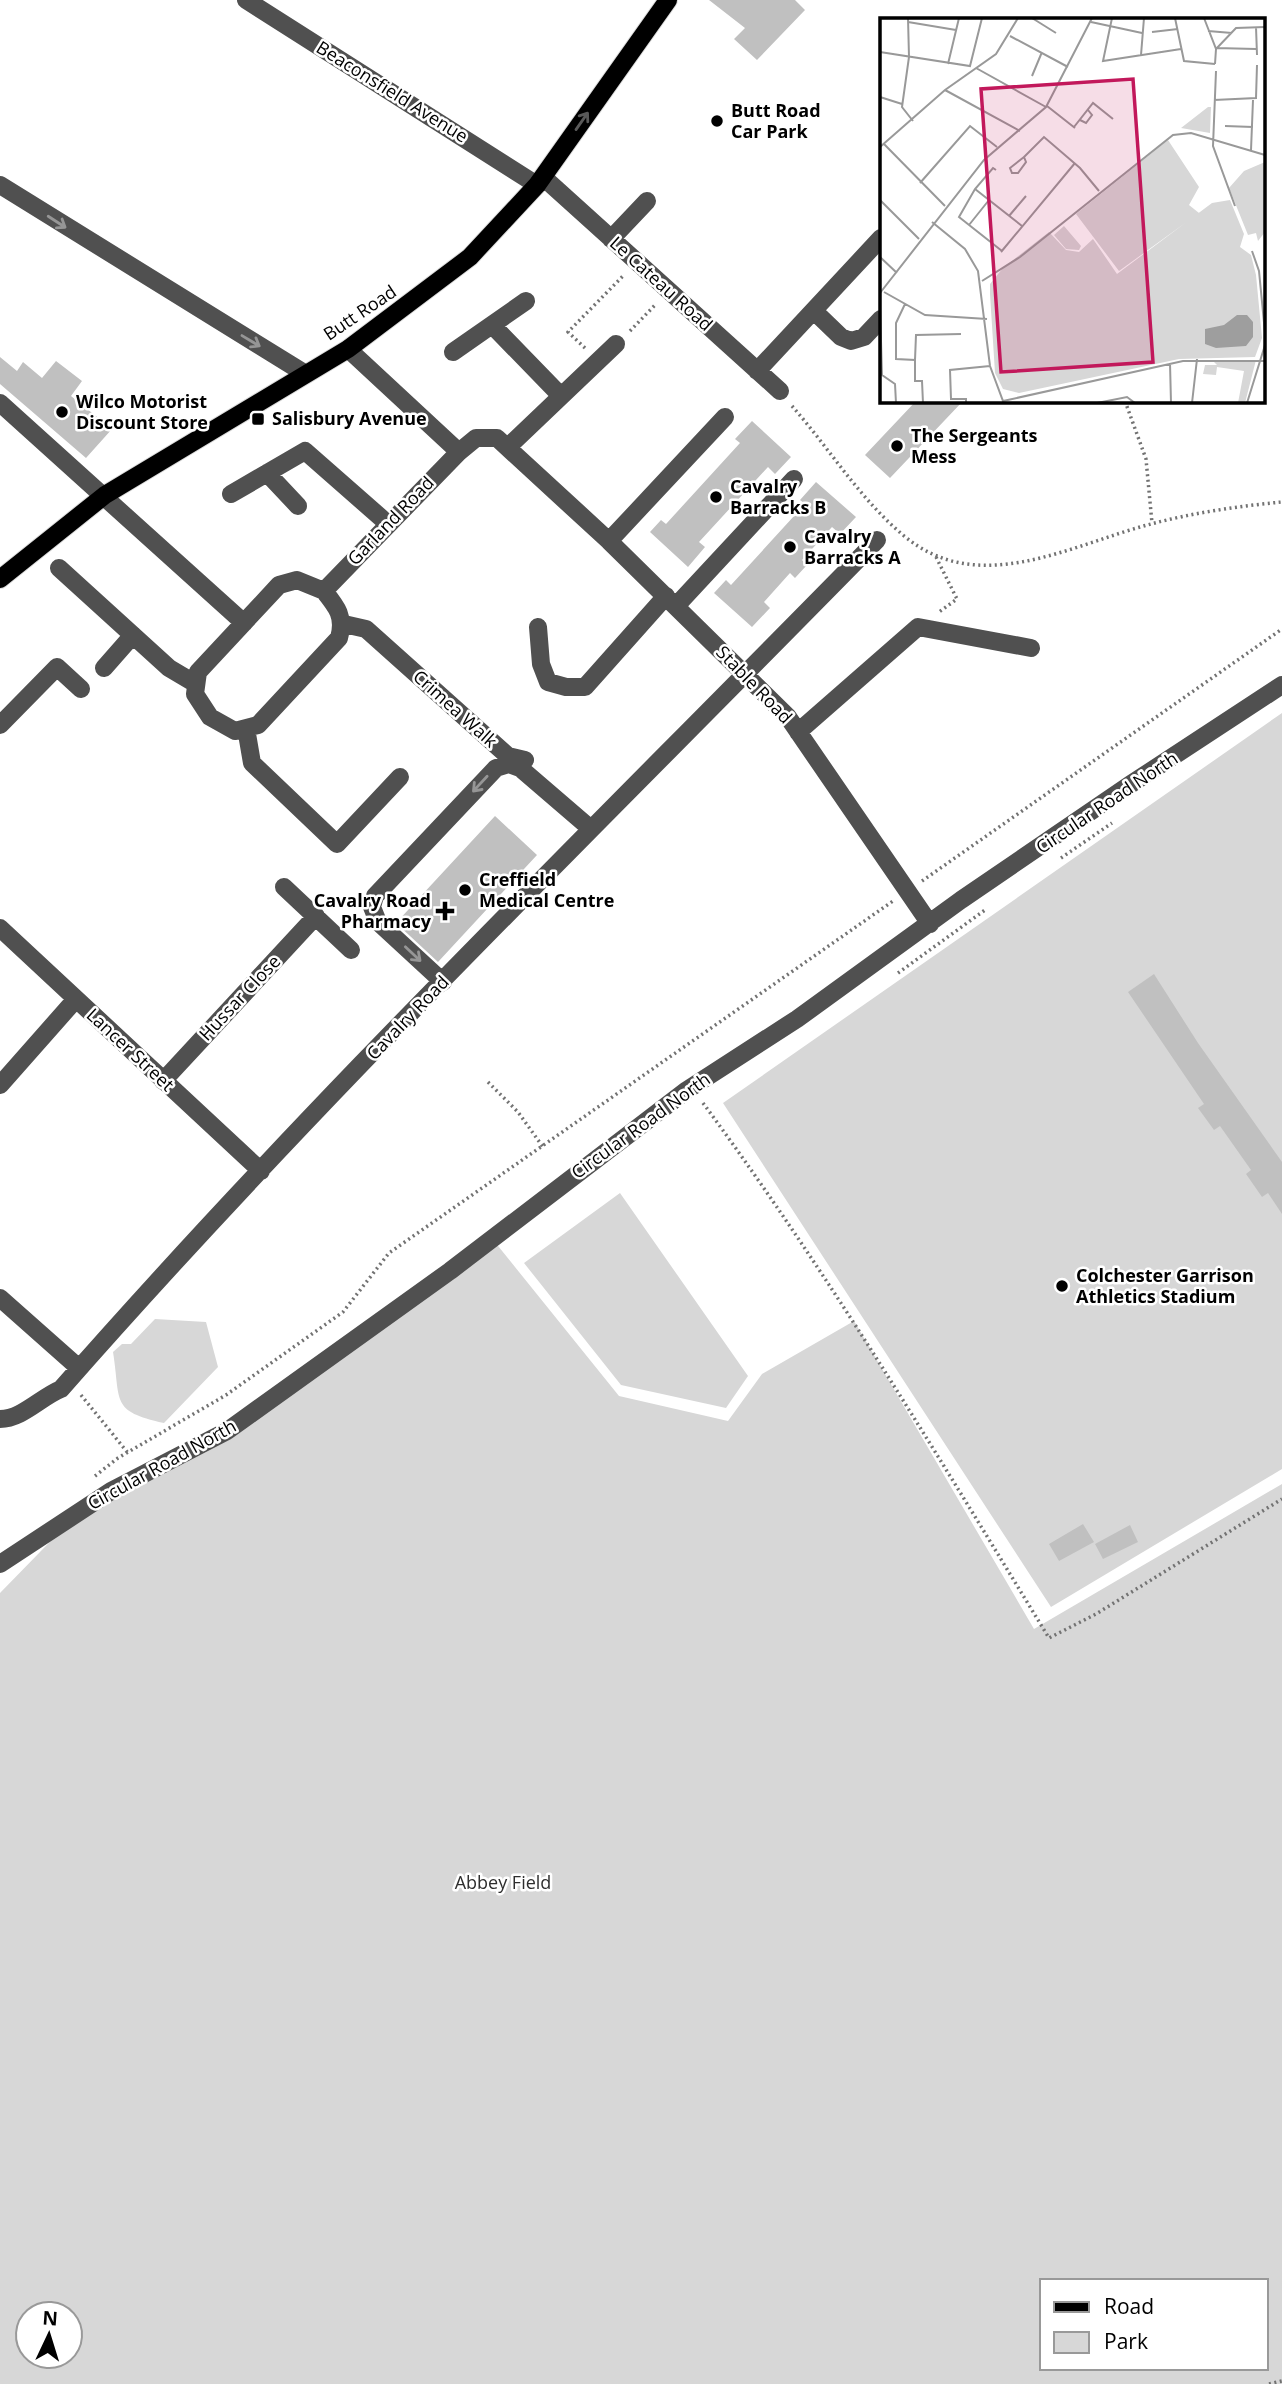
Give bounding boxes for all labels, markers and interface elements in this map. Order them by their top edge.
inset map [880,18,1264,402]
street label: Beaconsfield Avenue [312,35,473,148]
place label: Butt Road Car Park [731,98,821,143]
one-way arrow [575,112,589,131]
marker: Butt Road Car Park [709,113,725,129]
one-way arrow [47,215,67,229]
street label: Le Cateau Road [605,231,718,336]
street label: Butt Road [318,279,401,345]
one-way arrow [241,334,261,348]
place label: Wilco Motorist Discount Store [76,389,208,434]
marker: Wilco Motorist Discount Store [54,404,70,420]
place label: Salisbury Avenue [272,406,427,430]
marker: Salisbury Avenue [250,411,266,427]
place label: The Sergeants Mess [911,423,1038,468]
marker: The Sergeants Mess [889,438,905,454]
street label: Garland Road [342,471,439,570]
place label: Cavalry Barracks B [730,474,826,519]
marker: Cavalry Barracks B [708,489,724,505]
place label: Cavalry Barracks A [804,524,901,569]
marker: Cavalry Barracks A [782,539,798,555]
street label: Stable Road [711,640,798,728]
street label: Crimea Walk [409,664,503,753]
street label: Circular Road North [1031,746,1182,859]
one-way arrow [472,776,489,793]
place label: Creffield Medical Centre [479,867,614,912]
marker: Creffield Medical Centre [457,882,473,898]
place label: Cavalry Road Pharmacy [314,888,432,933]
marker: Cavalry Road Pharmacy [437,903,453,919]
one-way arrow [404,946,422,962]
street label: Hussar Close [193,949,285,1045]
street label: Cavalry Road [361,970,454,1065]
street label: Lancer Street [82,1002,180,1096]
street label: Circular Road North [566,1067,715,1184]
place label: Colchester Garrison Athletics Stadium [1076,1263,1254,1308]
marker: Colchester Garrison Athletics Stadium [1054,1278,1070,1294]
street label: Circular Road North [83,1413,240,1515]
park label: Abbey Field [455,1870,551,1894]
legend [1040,2279,1268,2370]
text: Road [1104,2292,1154,2320]
north arrow [14,2300,84,2370]
text: N [42,2305,59,2332]
text: Park [1104,2327,1148,2355]

